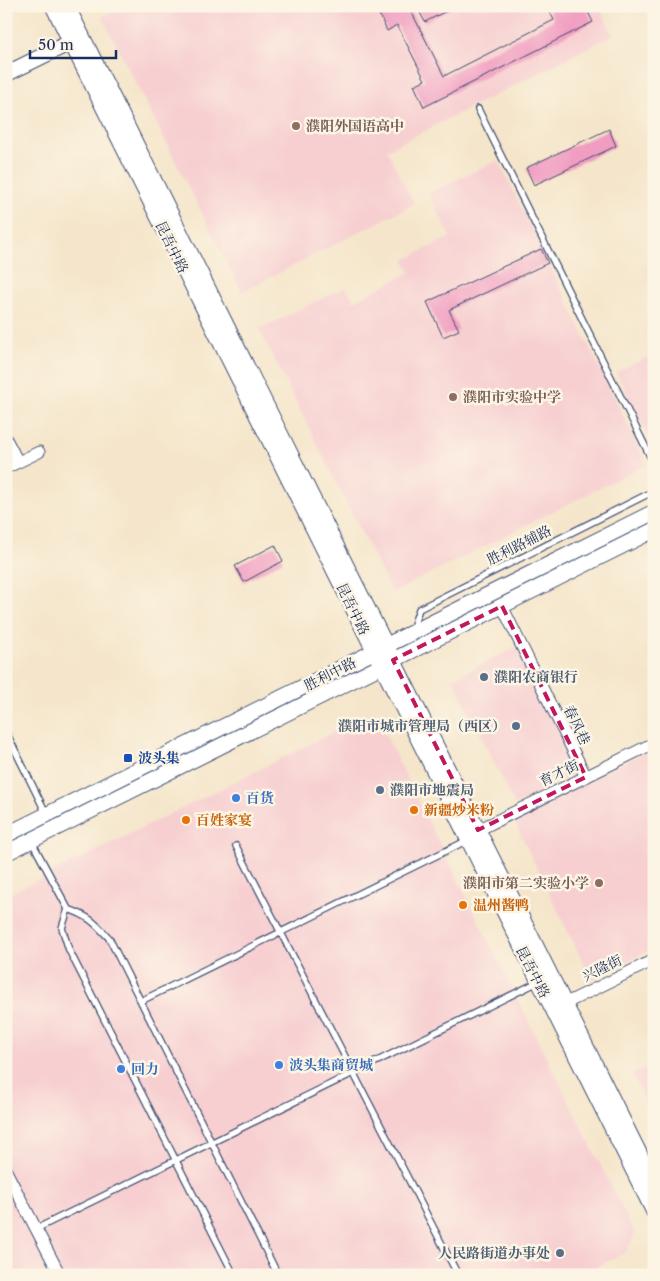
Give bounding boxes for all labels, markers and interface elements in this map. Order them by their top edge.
scale bar [30,28,116,60]
text: 50 m [38,35,74,54]
place label: 濮阳外国语高中 [306,117,404,135]
marker: 濮阳外国语高中 [290,120,302,132]
street label: 昆吾中路 [152,218,192,276]
place label: 濮阳市实验中学 [463,388,561,406]
marker: 濮阳市实验中学 [447,391,459,403]
street label: 胜利路辅路 [484,521,554,569]
street label: 昆吾中路 [333,580,373,638]
street label: 胜利中路 [301,653,359,695]
place label: 濮阳农商银行 [494,668,578,686]
marker: 濮阳农商银行 [478,671,490,683]
street label: 春风巷 [560,702,594,748]
place label: 濮阳市城市管理局（西区） [338,717,506,735]
marker: 濮阳市城市管理局（西区） [510,720,522,732]
place label: 波头集 [138,749,180,767]
marker: 波头集 [122,752,134,764]
street label: 育才街 [536,756,582,790]
place label: 濮阳市地震局 [390,781,474,799]
marker: 濮阳市地震局 [374,784,386,796]
place label: 百货 [246,789,274,807]
marker: 百货 [230,792,242,804]
place label: 新疆炒米粉 [424,801,495,819]
marker: 新疆炒米粉 [408,804,420,816]
place label: 百姓家宴 [196,811,252,829]
marker: 百姓家宴 [180,814,192,826]
place label: 濮阳市第二实验小学 [463,874,589,892]
marker: 濮阳市第二实验小学 [593,877,605,889]
place label: 温州酱鸭 [473,896,529,914]
marker: 温州酱鸭 [457,899,469,911]
street label: 昆吾中路 [512,943,554,1001]
street label: 兴隆街 [579,951,625,985]
place label: 波头集商贸城 [289,1056,373,1074]
marker: 波头集商贸城 [273,1059,285,1071]
place label: 回力 [131,1060,159,1078]
marker: 回力 [115,1063,127,1075]
place label: 人民路街道办事处 [438,1244,550,1262]
marker: 人民路街道办事处 [554,1247,566,1259]

